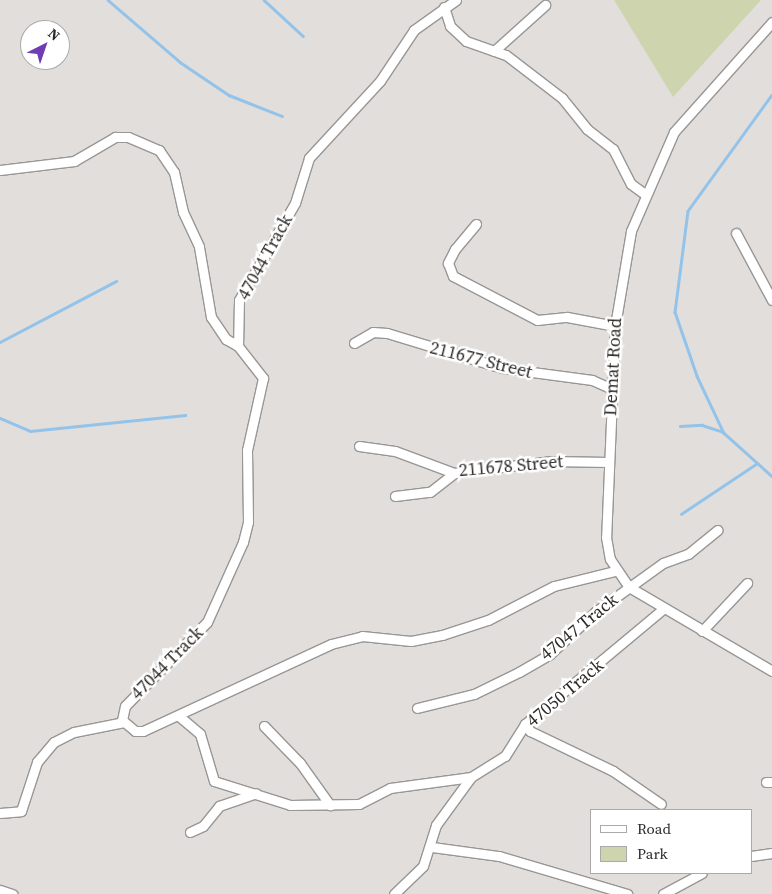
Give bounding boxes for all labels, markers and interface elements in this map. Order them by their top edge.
north arrow [20,20,70,70]
text: N [44,24,65,45]
street label: 47044 Track [233,210,297,304]
street label: Demat Road [600,317,626,417]
street label: 211677 Street [428,337,534,383]
street label: 211678 Street [458,451,564,481]
street label: 47047 Track [535,589,623,665]
street label: 47044 Track [126,622,208,704]
street label: 47050 Track [522,654,608,732]
legend [590,809,752,874]
text: Road [637,818,671,839]
text: Park [637,843,668,864]

